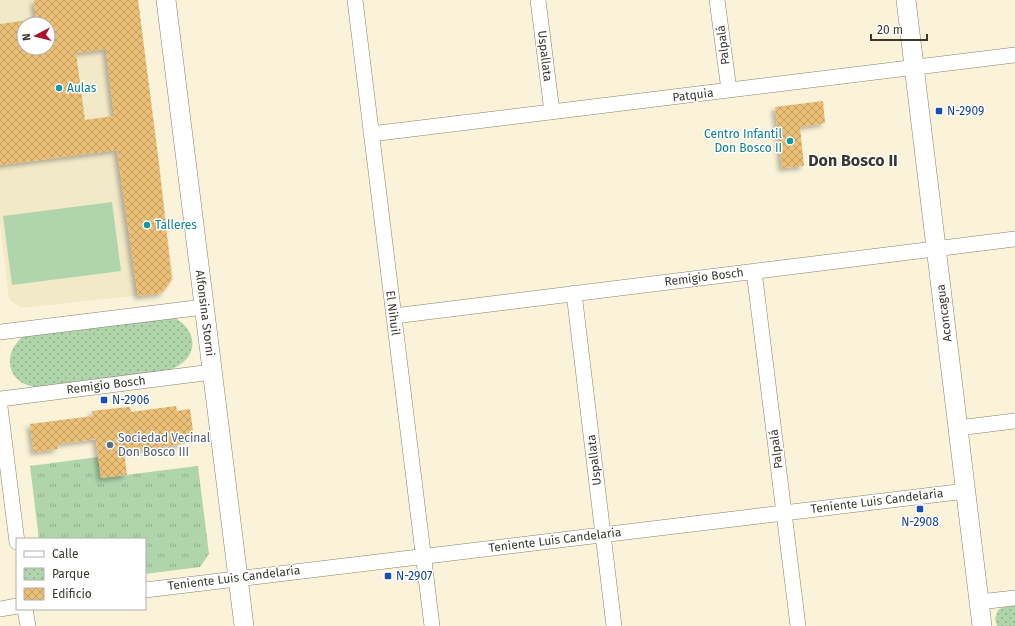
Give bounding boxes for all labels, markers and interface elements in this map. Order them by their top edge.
north arrow [16,16,56,56]
scale bar [871,16,927,42]
text: 20 m [877,23,903,37]
street label: Palpalá [714,24,732,66]
street label: Uspallata [535,30,555,82]
text: N [20,33,33,42]
place label: Aulas [67,81,97,95]
marker: Aulas [54,83,64,93]
street label: Patquia [672,86,714,104]
place label: N-2909 [947,104,984,118]
marker: N-2909 [934,106,944,116]
place label: Centro Infantil Don Bosco II [704,127,782,155]
marker: Centro Infantil Don Bosco II [785,136,795,146]
district label: Don Bosco II [808,151,898,170]
place label: Talleres [155,218,197,232]
marker: Talleres [142,220,152,230]
street label: Remigio Bosch [664,265,744,289]
street label: Alfonsina Storni [193,269,217,357]
street label: Aconcagua [934,283,954,343]
street label: El Nihuil [383,290,403,337]
street label: Remigio Bosch [66,373,146,397]
place label: N-2906 [112,393,150,407]
marker: N-2906 [99,395,109,405]
street label: Palpalá [767,428,785,470]
place label: Sociedad Vecinal Don Bosco III [118,431,211,459]
street label: Uspallata [584,434,604,486]
marker: Sociedad Vecinal Don Bosco III [105,440,115,450]
street label: Teniente Luis Candelaria [810,486,944,516]
marker: N-2908 [915,504,925,514]
place label: N-2908 [901,515,939,529]
street label: Teniente Luis Candelaria [488,525,622,555]
legend [16,538,146,610]
text: Calle [52,547,79,561]
street label: Teniente Luis Candelaria [167,563,301,593]
text: Parque [52,567,90,581]
place label: N-2907 [396,569,432,583]
marker: N-2907 [383,571,393,581]
text: Edificio [52,587,92,601]

